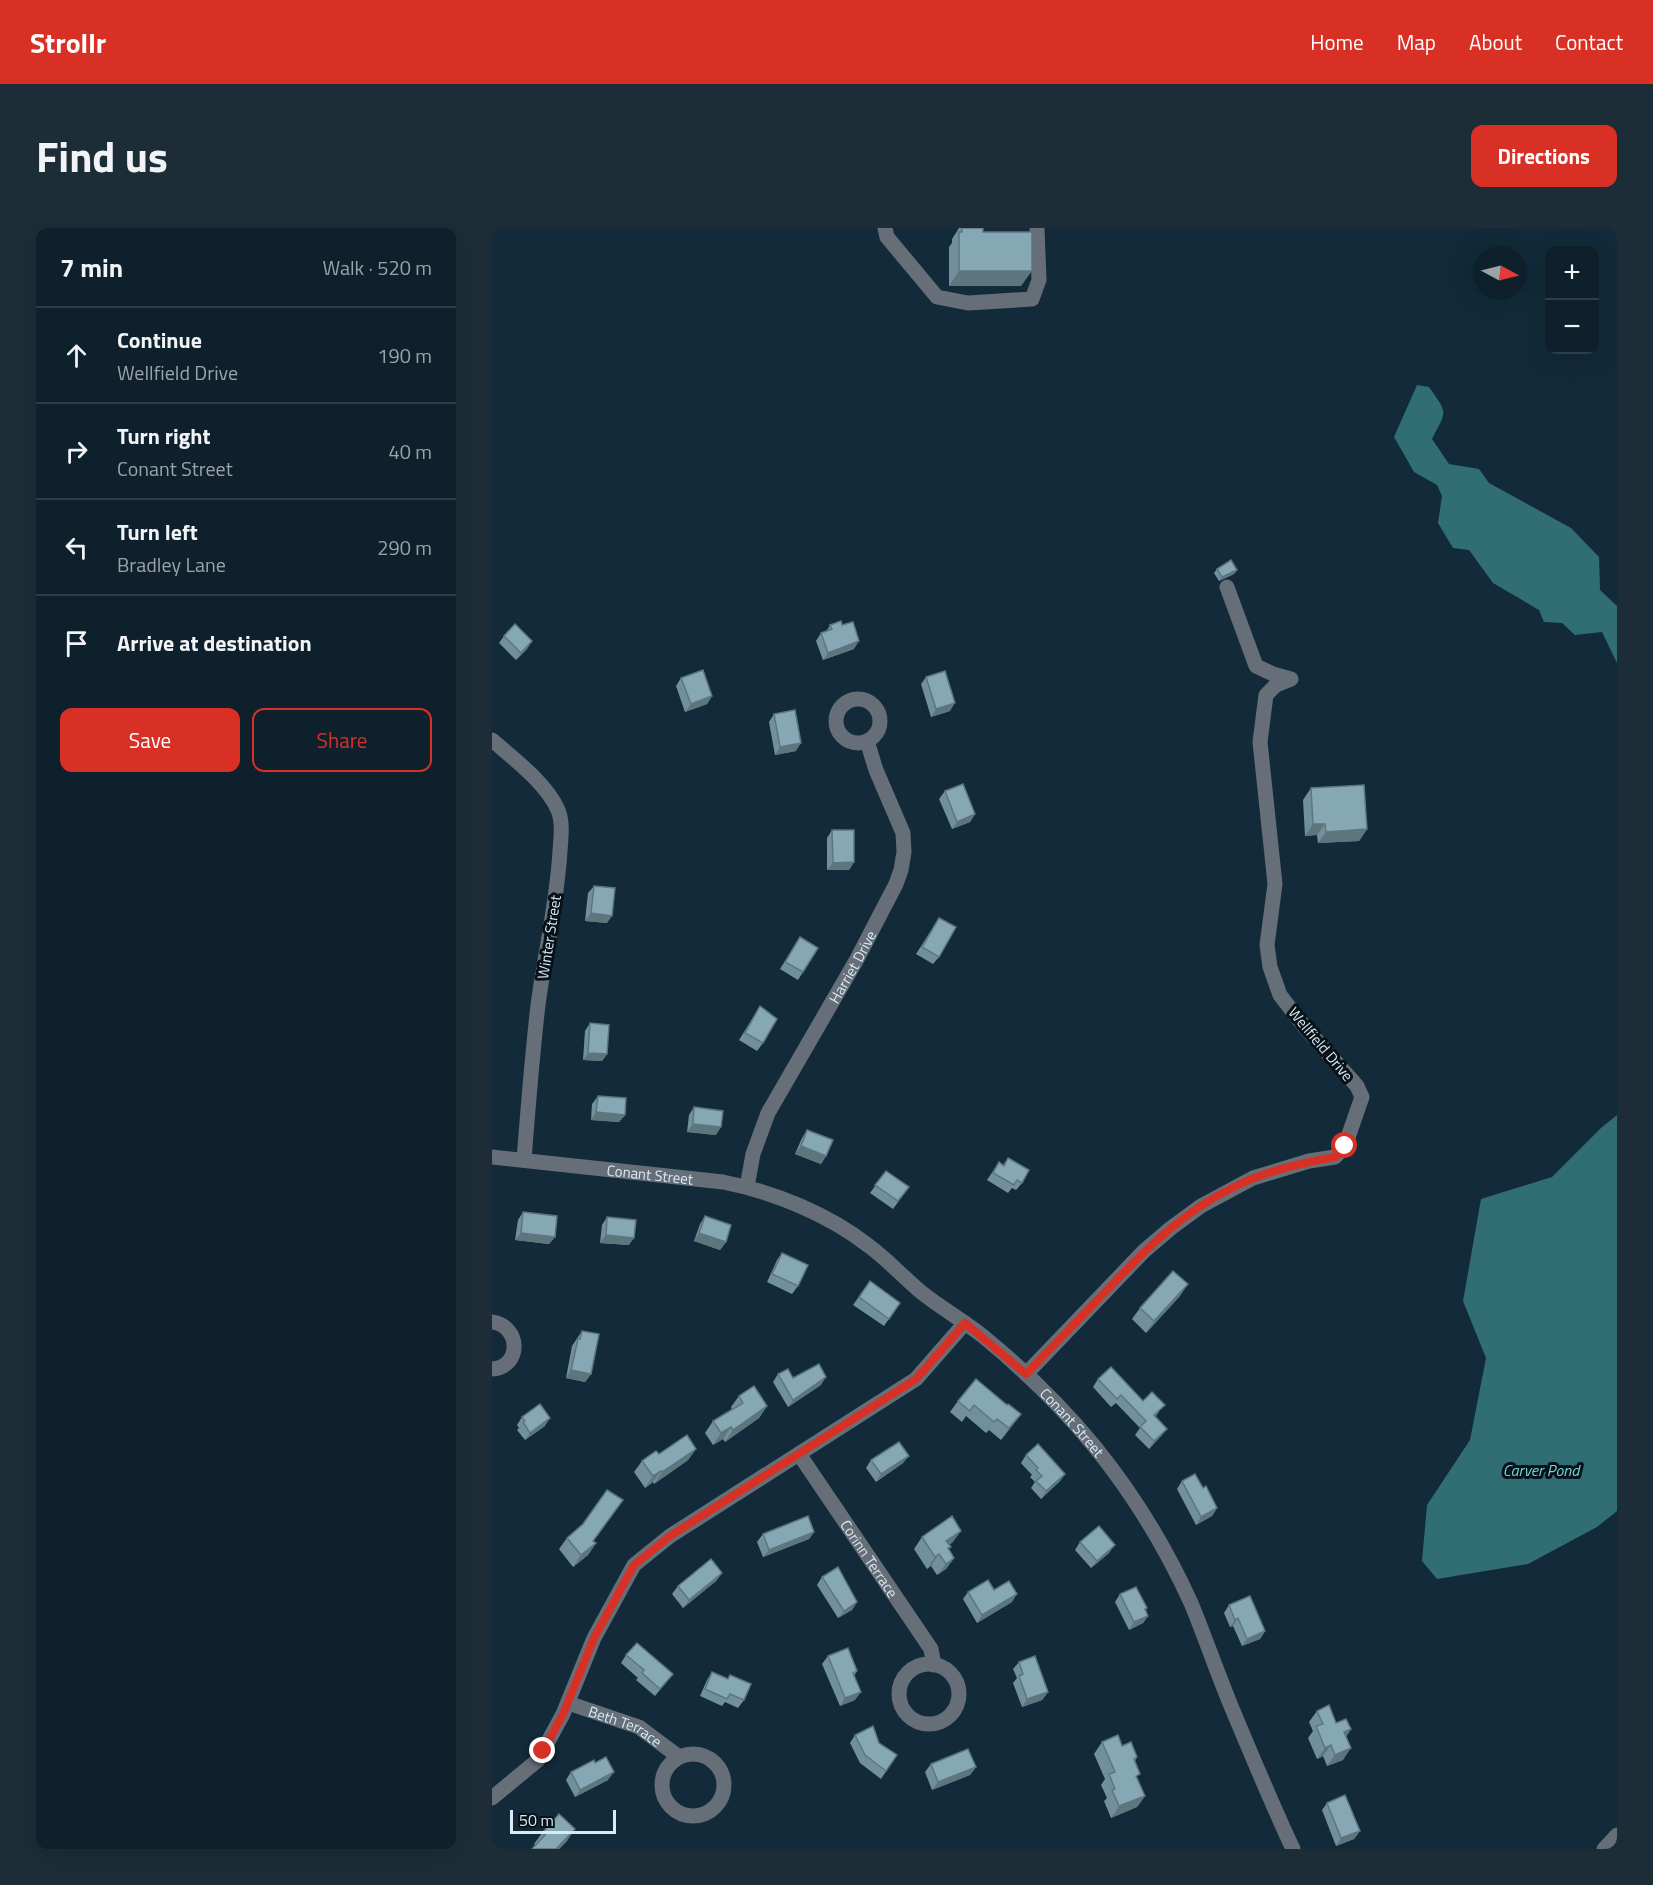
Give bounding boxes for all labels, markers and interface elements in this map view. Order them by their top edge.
text: Strollr [30,21,106,64]
text: Home [1310,26,1364,58]
text: Map [1397,26,1436,58]
text: About [1469,26,1522,58]
text: Contact [1555,26,1623,58]
text: Find us [36,124,168,188]
button: Directions [1471,125,1617,187]
north arrow [1473,246,1527,300]
map controls [1545,246,1599,354]
button: + [1545,246,1599,300]
text: 7 min [60,248,123,287]
text: Walk · 520 m [323,252,432,283]
button: − [1545,300,1599,354]
text: Continue [117,323,202,357]
icon: ahead [60,339,93,372]
text: 190 m [377,340,432,371]
text: Wellfield Drive [117,357,238,388]
text: Turn right [117,419,211,453]
icon: right [60,435,93,468]
text: 40 m [388,436,432,467]
text: Conant Street [117,453,233,484]
text: Turn left [117,515,198,549]
icon: left [60,531,93,564]
text: 290 m [377,532,432,563]
text: Bradley Lane [117,549,226,580]
text: Arrive at destination [117,626,312,660]
icon: arrive [60,627,93,660]
button: Save [60,708,240,772]
button: Share [252,708,432,772]
street label: Winter Street [531,893,567,981]
street label: Harriet Drive [822,926,882,1007]
street label: Wellfield Drive [1283,1002,1359,1086]
route start [1331,1132,1357,1158]
street label: Conant Street [606,1158,695,1190]
street label: Conant Street [1035,1382,1111,1462]
water label: Carver Pond [1503,1458,1581,1482]
street label: Corinn Terrace [835,1515,904,1602]
street label: Beth Terrace [585,1699,667,1752]
route end [529,1737,555,1763]
scale bar [510,1807,616,1834]
text: 50 m [519,1808,554,1832]

